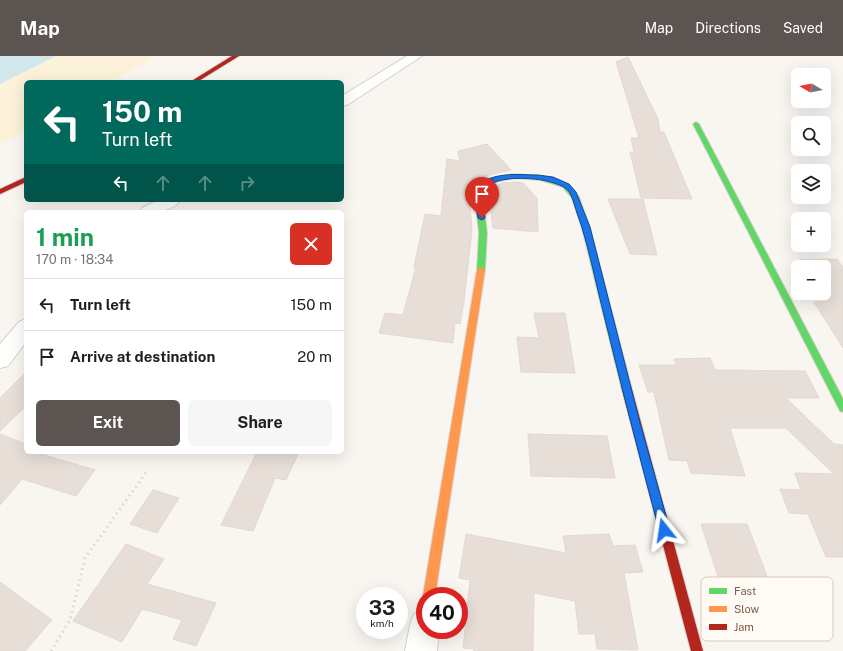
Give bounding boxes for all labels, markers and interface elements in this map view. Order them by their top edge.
text: Map [20,17,60,39]
text: Map [645,20,673,36]
text: Directions [695,20,761,36]
text: Saved [783,20,823,36]
north arrow [791,68,831,108]
map controls [791,68,831,300]
text: 150 m [102,95,182,128]
icon: left [36,96,88,148]
button: search [791,116,831,156]
text: Turn left [102,129,172,150]
button: layers [791,164,831,204]
icon: left [110,172,132,194]
icon: ahead [152,172,174,194]
icon: ahead [194,172,216,194]
icon: right [236,172,258,194]
pin [465,177,499,218]
icon: arrive [471,183,493,205]
button: + [791,212,831,252]
text: 1 min [36,223,94,251]
button: close [290,223,332,265]
text: 170 m · 18:34 [36,252,113,267]
button: − [791,260,831,300]
icon: left [36,294,58,316]
text: Turn left [70,296,131,313]
text: 150 m [290,296,332,313]
icon: arrive [36,346,58,368]
text: Arrive at destination [70,348,215,365]
text: 20 m [297,348,332,365]
button: Exit [36,400,180,446]
button: Share [188,400,332,446]
position arrow [643,509,685,551]
legend [701,577,833,641]
text: Fast [734,585,756,597]
speed limit sign: 40 [416,587,468,639]
text: 33 [369,596,395,620]
text: Slow [734,603,760,615]
text: km/h [370,617,394,629]
text: Jam [734,621,754,633]

